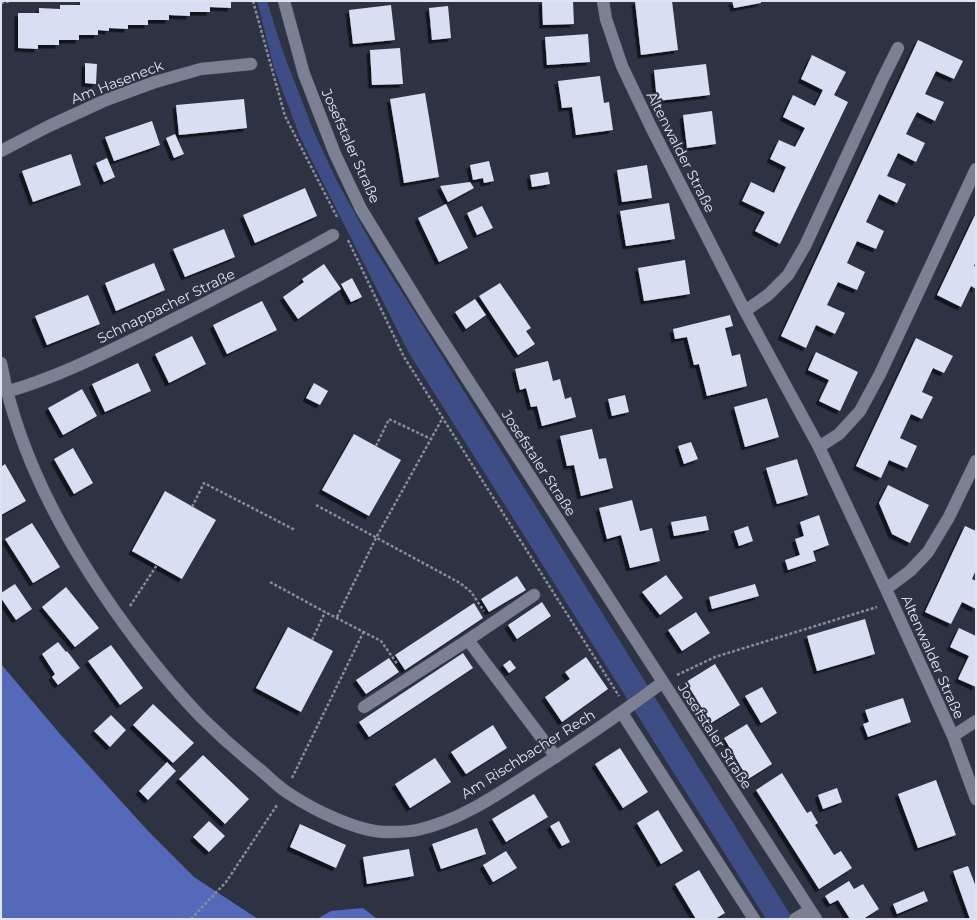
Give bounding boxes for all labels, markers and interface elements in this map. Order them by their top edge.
street label: Am Haseneck [68,56,166,108]
street label: Josefstaler Straße [317,85,384,206]
street label: Altenwalder Straße [643,88,719,216]
street label: Schnappacher Straße [94,265,238,347]
street label: Josefstaler Straße [497,406,580,520]
street label: Altenwalder Straße [898,592,968,722]
street label: Josefstaler Straße [673,679,756,793]
street label: Am Rischbacher Rech [458,705,598,803]

